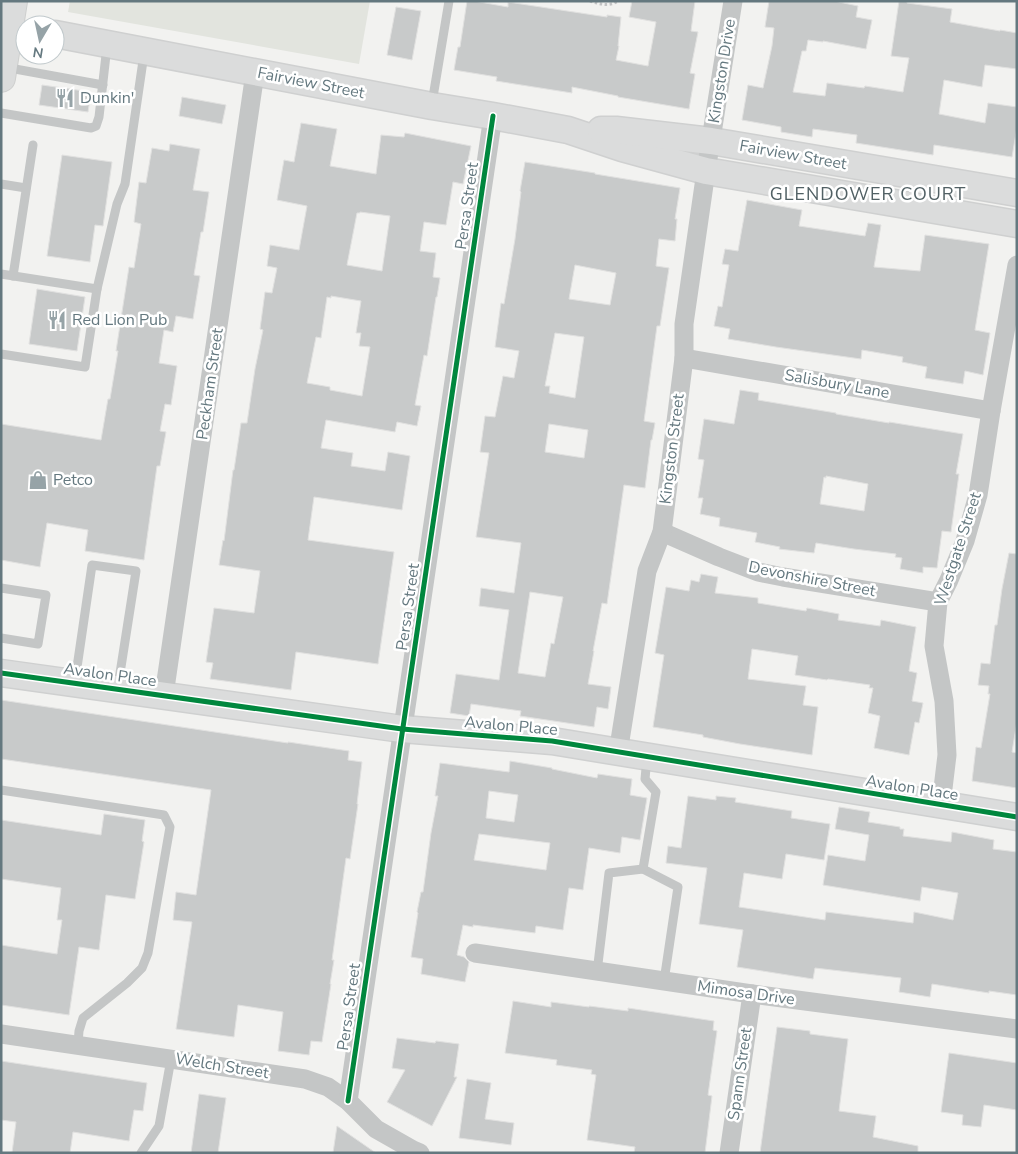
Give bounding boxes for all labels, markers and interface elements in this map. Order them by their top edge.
north arrow [15,15,65,65]
street label: Kingston Drive [703,17,741,125]
text: N [31,42,45,63]
street label: Fairview Street [256,62,367,104]
restaurant icon: Dunkin' [54,87,76,109]
place label: Dunkin' [80,87,134,109]
street label: Fairview Street [738,135,849,175]
street label: Persa Street [450,161,484,251]
district label: GLENDOWER COURT [770,182,966,206]
restaurant icon: Red Lion Pub [46,309,68,331]
place label: Red Lion Pub [72,309,167,331]
street label: Peckham Street [191,326,229,441]
street label: Salisbury Lane [783,364,891,404]
street label: Kingston Street [654,392,690,505]
shop icon: Petco [27,469,49,491]
place label: Petco [53,469,93,491]
street label: Westgate Street [929,489,987,609]
street label: Devonshire Street [747,556,878,602]
street label: Persa Street [391,562,425,652]
street label: Avalon Place [62,658,158,692]
street label: Avalon Place [463,711,559,741]
street label: Avalon Place [864,770,960,806]
street label: Persa Street [332,962,366,1052]
street label: Mimosa Drive [696,975,796,1011]
street label: Spann Street [723,1026,757,1122]
street label: Welch Street [174,1048,271,1084]

